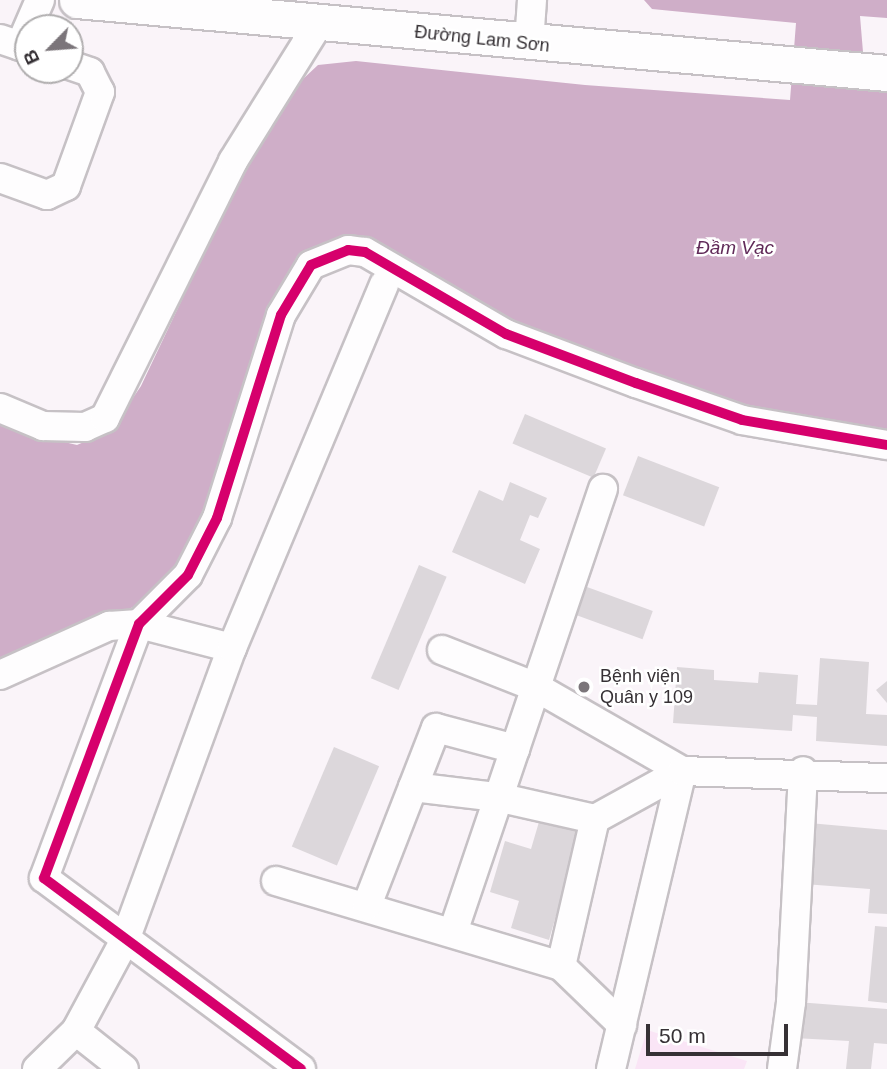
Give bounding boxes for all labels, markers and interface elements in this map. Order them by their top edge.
north arrow [14,14,84,84]
street label: Đường Lam Sơn [413,21,551,57]
text: B [19,47,44,68]
water label: Đầm Vạc [696,237,774,259]
place label: Bệnh viện Quân y 109 [600,666,693,708]
marker: Bệnh viện Quân y 109 [574,677,594,697]
scale bar [649,1010,791,1054]
text: 50 m [659,1024,706,1047]

